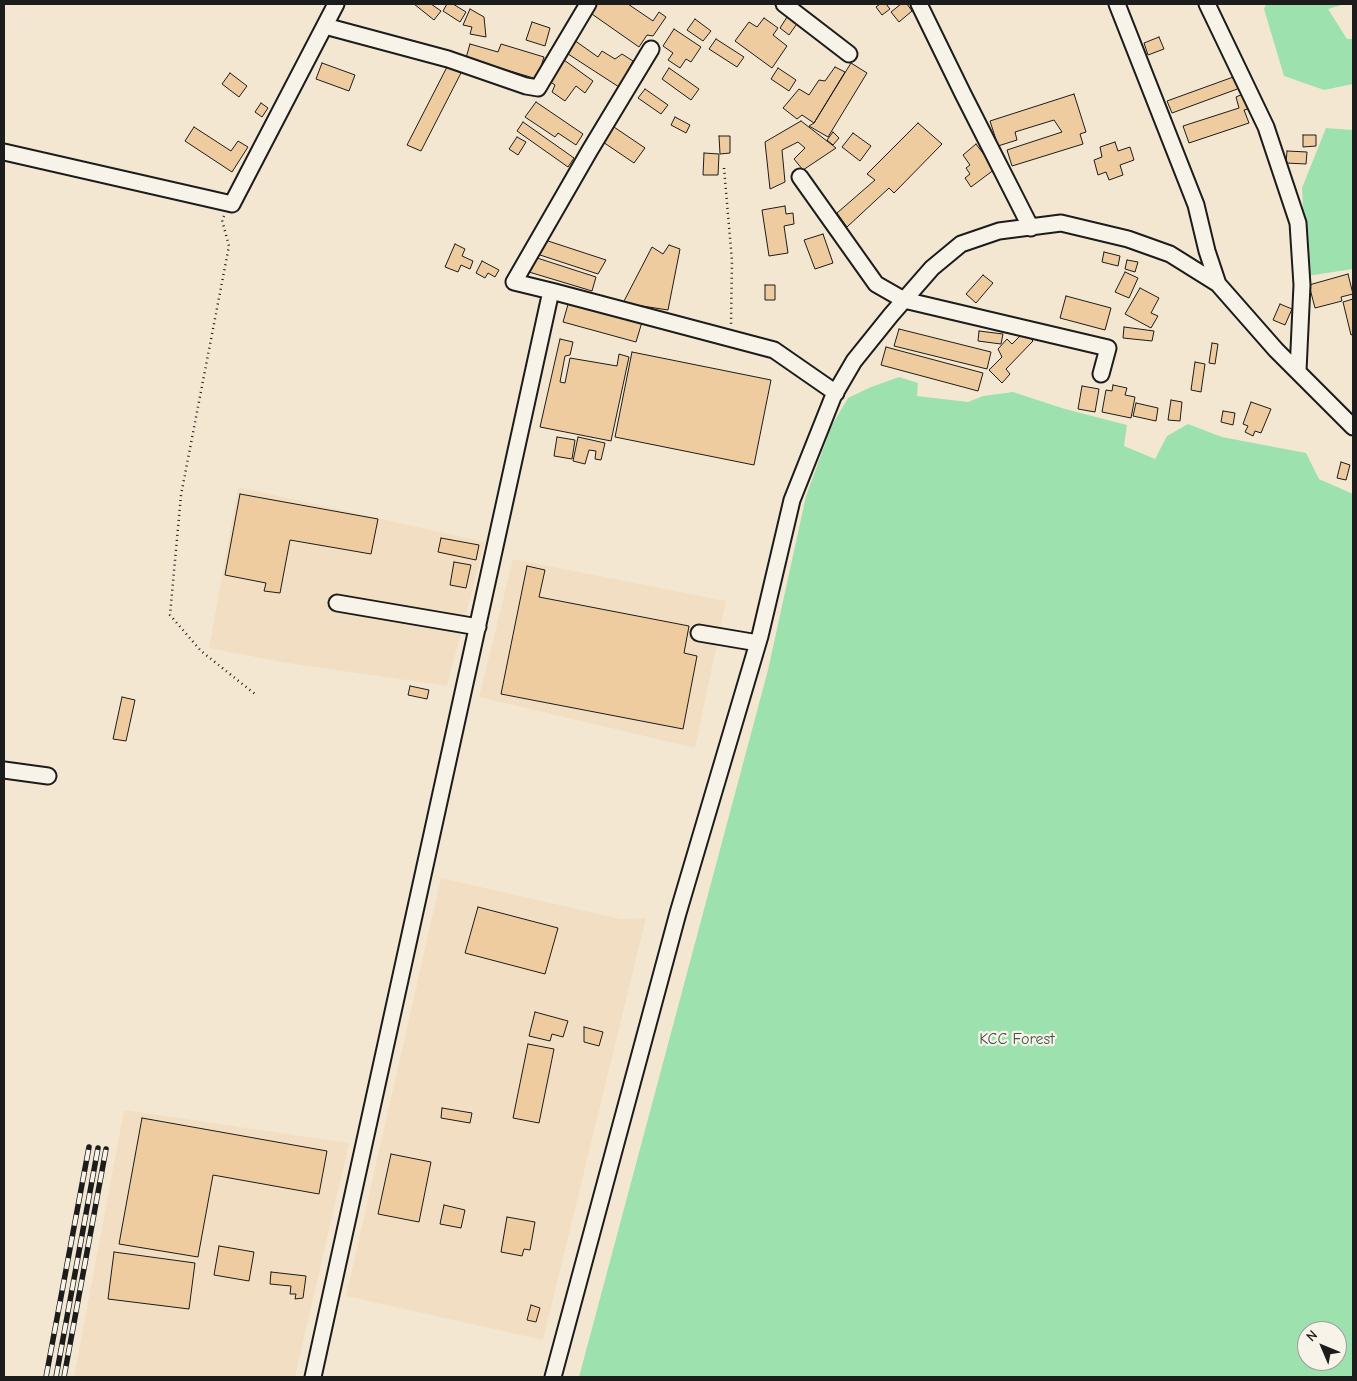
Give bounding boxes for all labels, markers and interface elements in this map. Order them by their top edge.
park label: KCC Forest [979,1029,1055,1049]
north arrow [1297,1321,1347,1371]
text: N [1302,1327,1321,1345]

